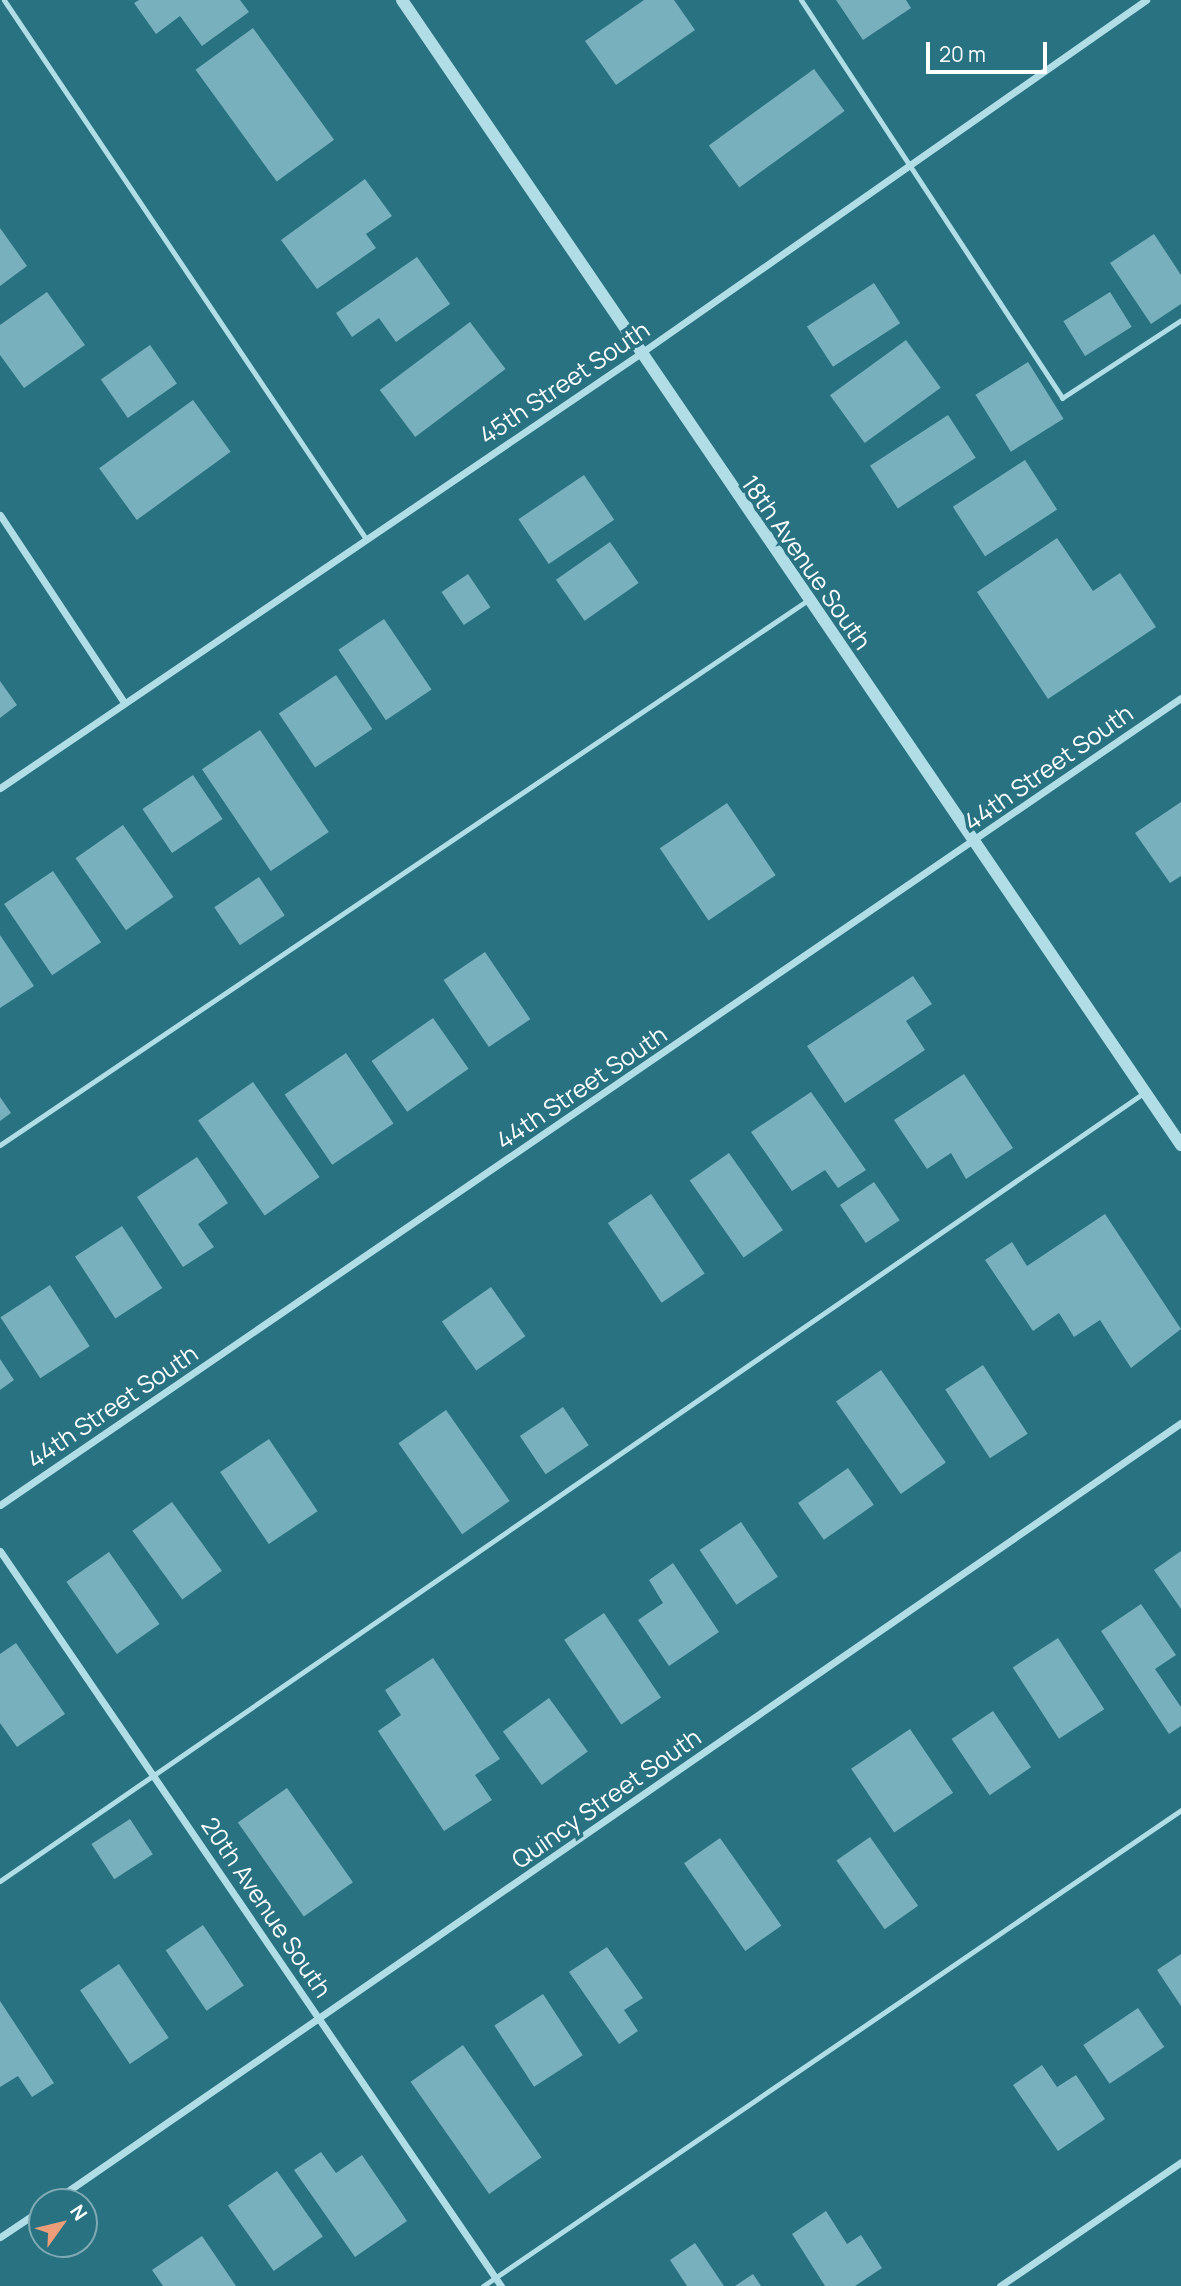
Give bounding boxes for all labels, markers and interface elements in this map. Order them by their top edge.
scale bar [929,28,1050,72]
text: 20 m [939,40,986,68]
street label: 45th Street South [473,314,655,450]
street label: 18th Avenue South [736,469,878,655]
street label: 44th Street South [958,698,1138,836]
street label: 44th Street South [490,1019,672,1155]
street label: 44th Street South [21,1338,203,1474]
street label: Quincy Street South [506,1722,706,1874]
street label: 20th Avenue South [196,1811,338,2003]
north arrow [28,2188,98,2258]
text: N [64,2199,93,2225]

